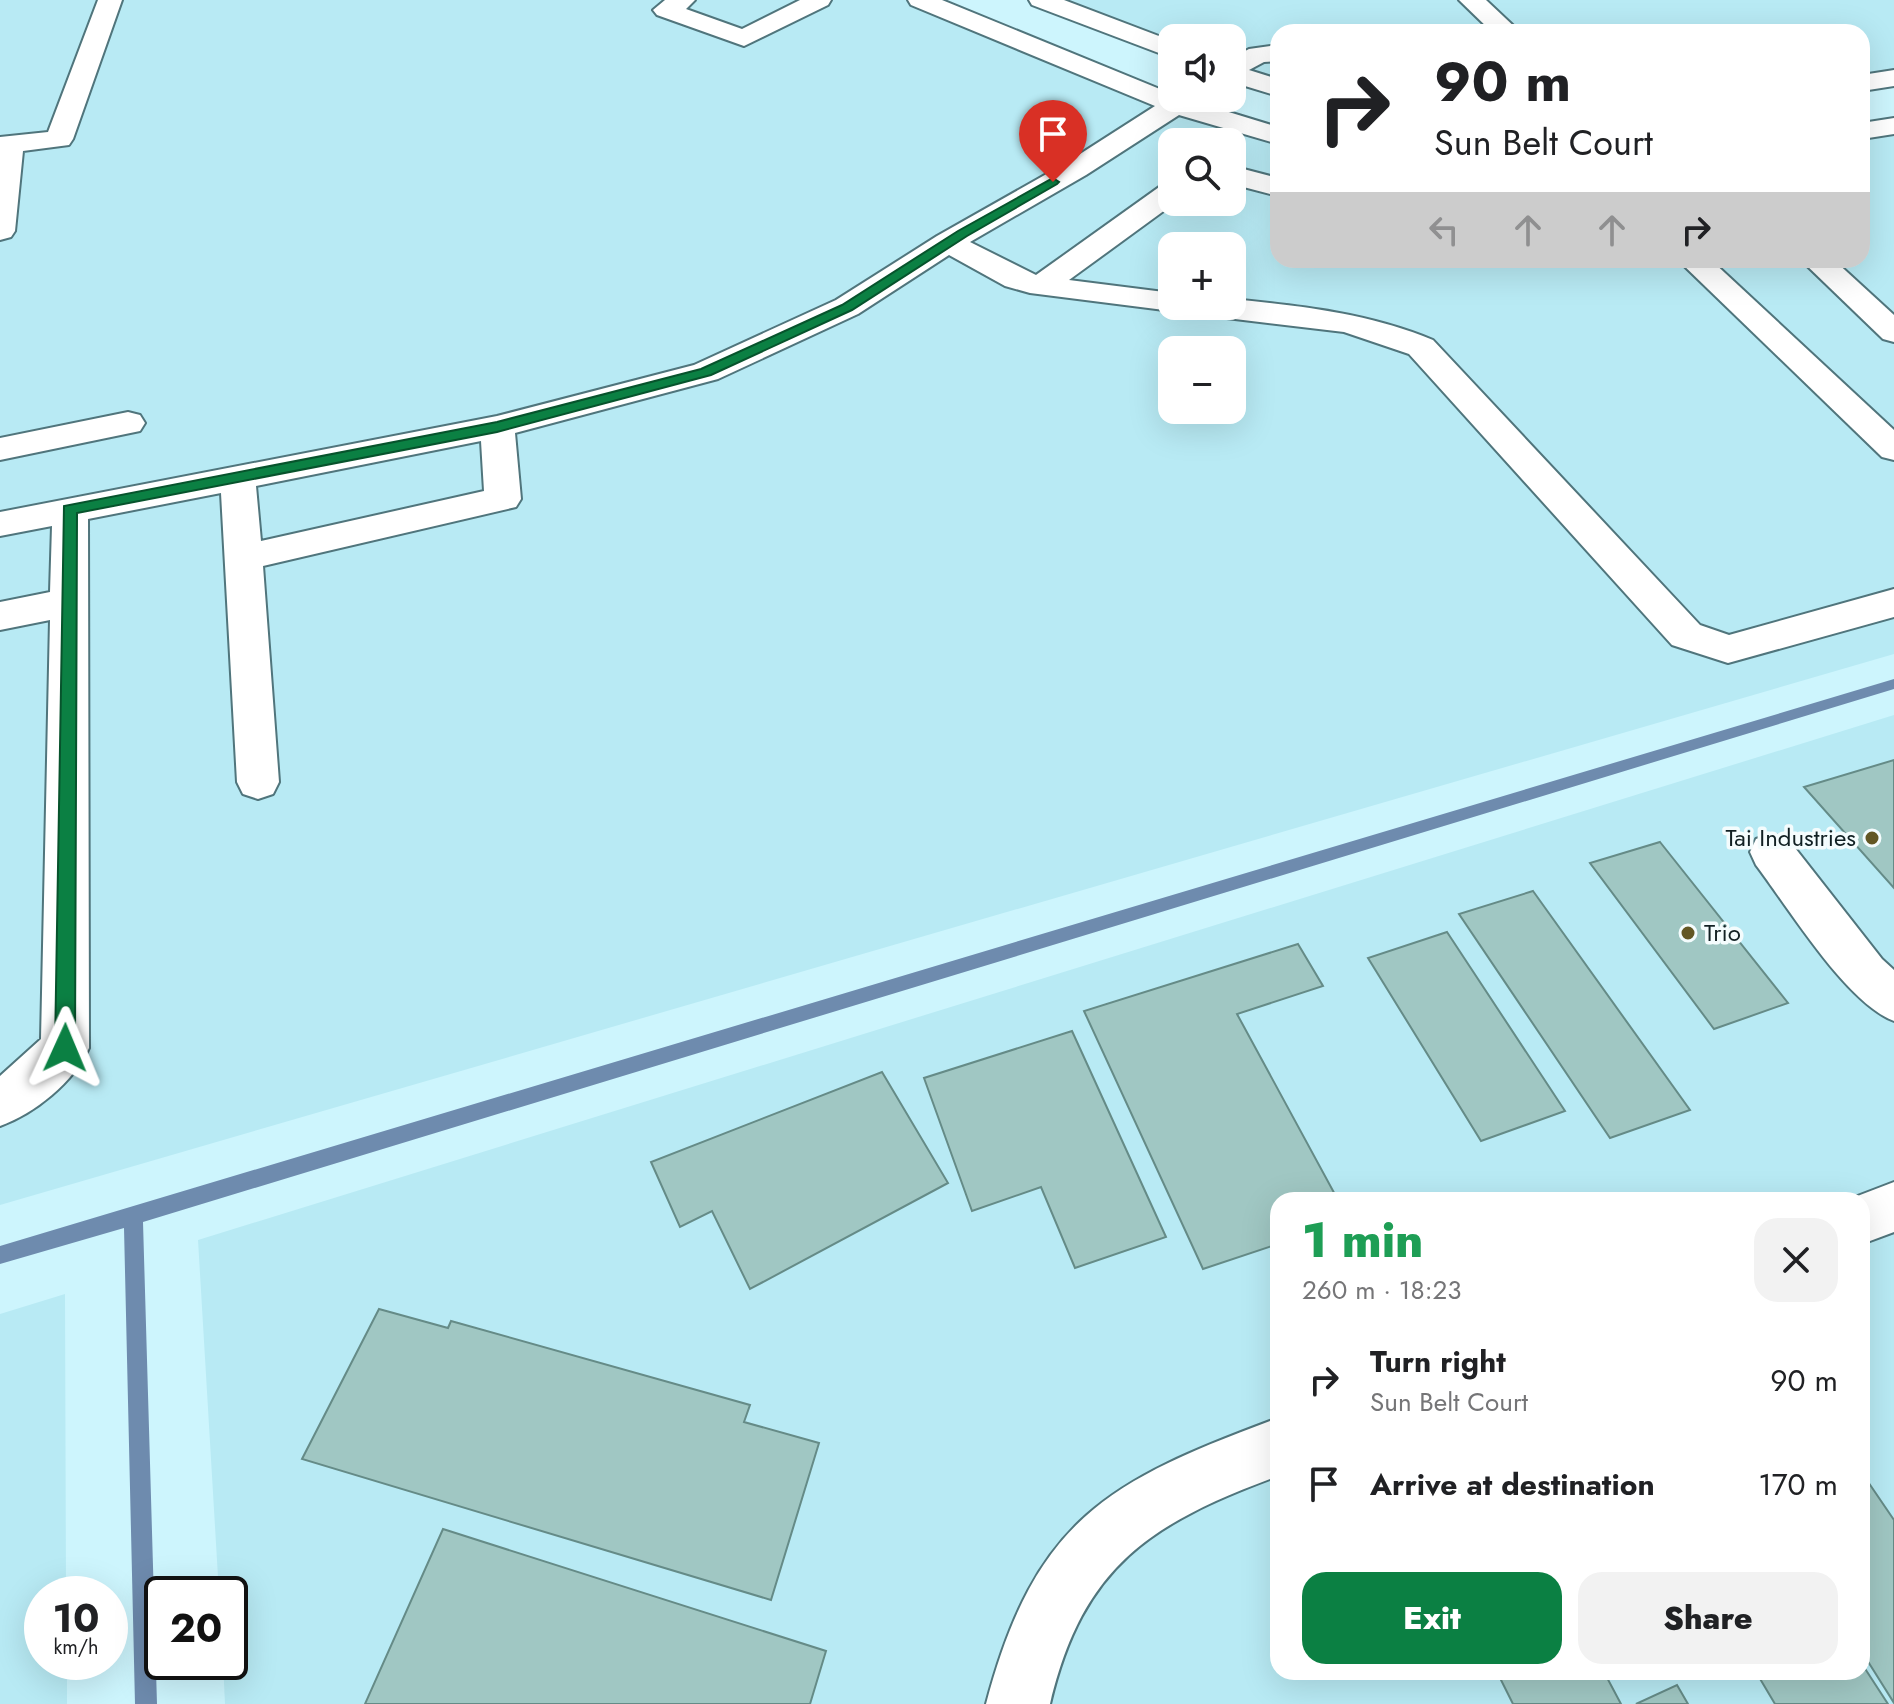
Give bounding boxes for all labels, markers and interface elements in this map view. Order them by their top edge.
map controls [1158,24,1246,424]
button: sound [1158,24,1246,112]
text: 90 m [1434,41,1571,122]
icon: right [1302,56,1406,160]
pin [1019,100,1087,182]
icon: arrive [1031,112,1075,156]
text: Sun Belt Court [1434,116,1653,168]
button: search [1158,128,1246,216]
icon: left [1422,208,1466,252]
icon: ahead [1506,208,1550,252]
icon: ahead [1590,208,1634,252]
icon: right [1674,208,1718,252]
button: + [1158,232,1246,320]
button: − [1158,336,1246,424]
place label: Tai Industries [1726,820,1856,855]
marker: Tai Industries [1863,829,1881,847]
place label: Trio [1704,915,1741,950]
marker: Trio [1679,924,1697,942]
position arrow [23,1006,107,1090]
text: 1 min [1302,1206,1423,1275]
button: close [1754,1218,1838,1302]
text: 260 m · 18:23 [1302,1271,1462,1309]
text: Turn right [1370,1340,1506,1383]
icon: right [1302,1358,1346,1402]
text: 90 m [1770,1359,1838,1402]
text: Sun Belt Court [1370,1383,1528,1421]
icon: arrive [1302,1462,1346,1506]
text: Arrive at destination [1370,1463,1655,1506]
text: 170 m [1758,1463,1838,1506]
button: Exit [1302,1572,1562,1664]
button: Share [1578,1572,1838,1664]
speed limit sign: 20 [144,1576,248,1680]
text: 10 [53,1589,99,1647]
text: km/h [53,1633,99,1662]

